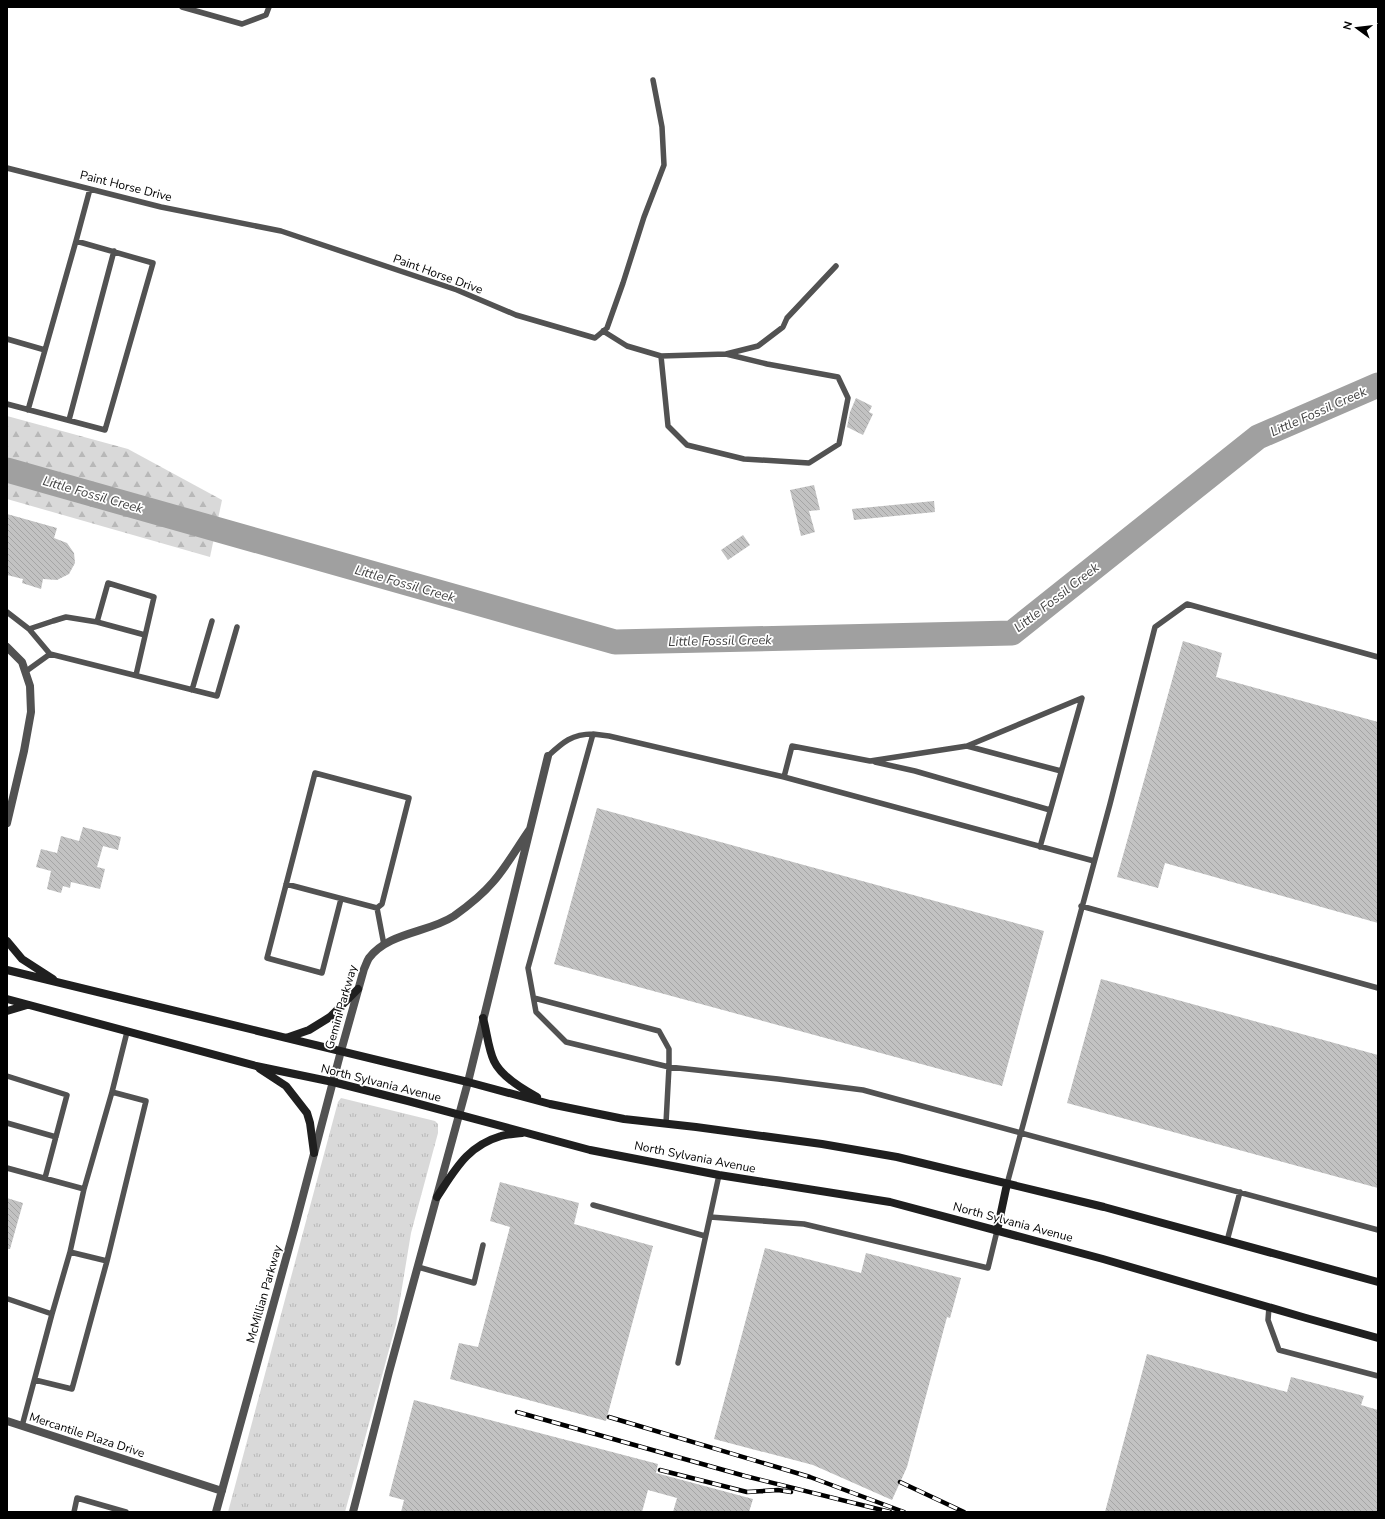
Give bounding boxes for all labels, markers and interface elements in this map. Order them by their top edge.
north arrow [1337,8,1377,48]
text: N [1340,20,1356,31]
street label: Paint Horse Drive [78,167,174,205]
street label: Paint Horse Drive [391,250,485,298]
water label: Little Fossil Creek [1267,382,1370,441]
water label: Little Fossil Creek [40,472,145,518]
water label: Little Fossil Creek [1010,559,1103,637]
water label: Little Fossil Creek [352,561,457,607]
water label: Little Fossil Creek [668,631,772,651]
street label: Gemini Parkway [321,962,361,1051]
street label: North Sylvania Avenue [319,1060,443,1106]
street label: North Sylvania Avenue [633,1137,757,1177]
street label: North Sylvania Avenue [951,1198,1075,1246]
street label: McMillian Parkway [242,1242,286,1345]
street label: Mercantile Plaza Drive [27,1409,147,1461]

